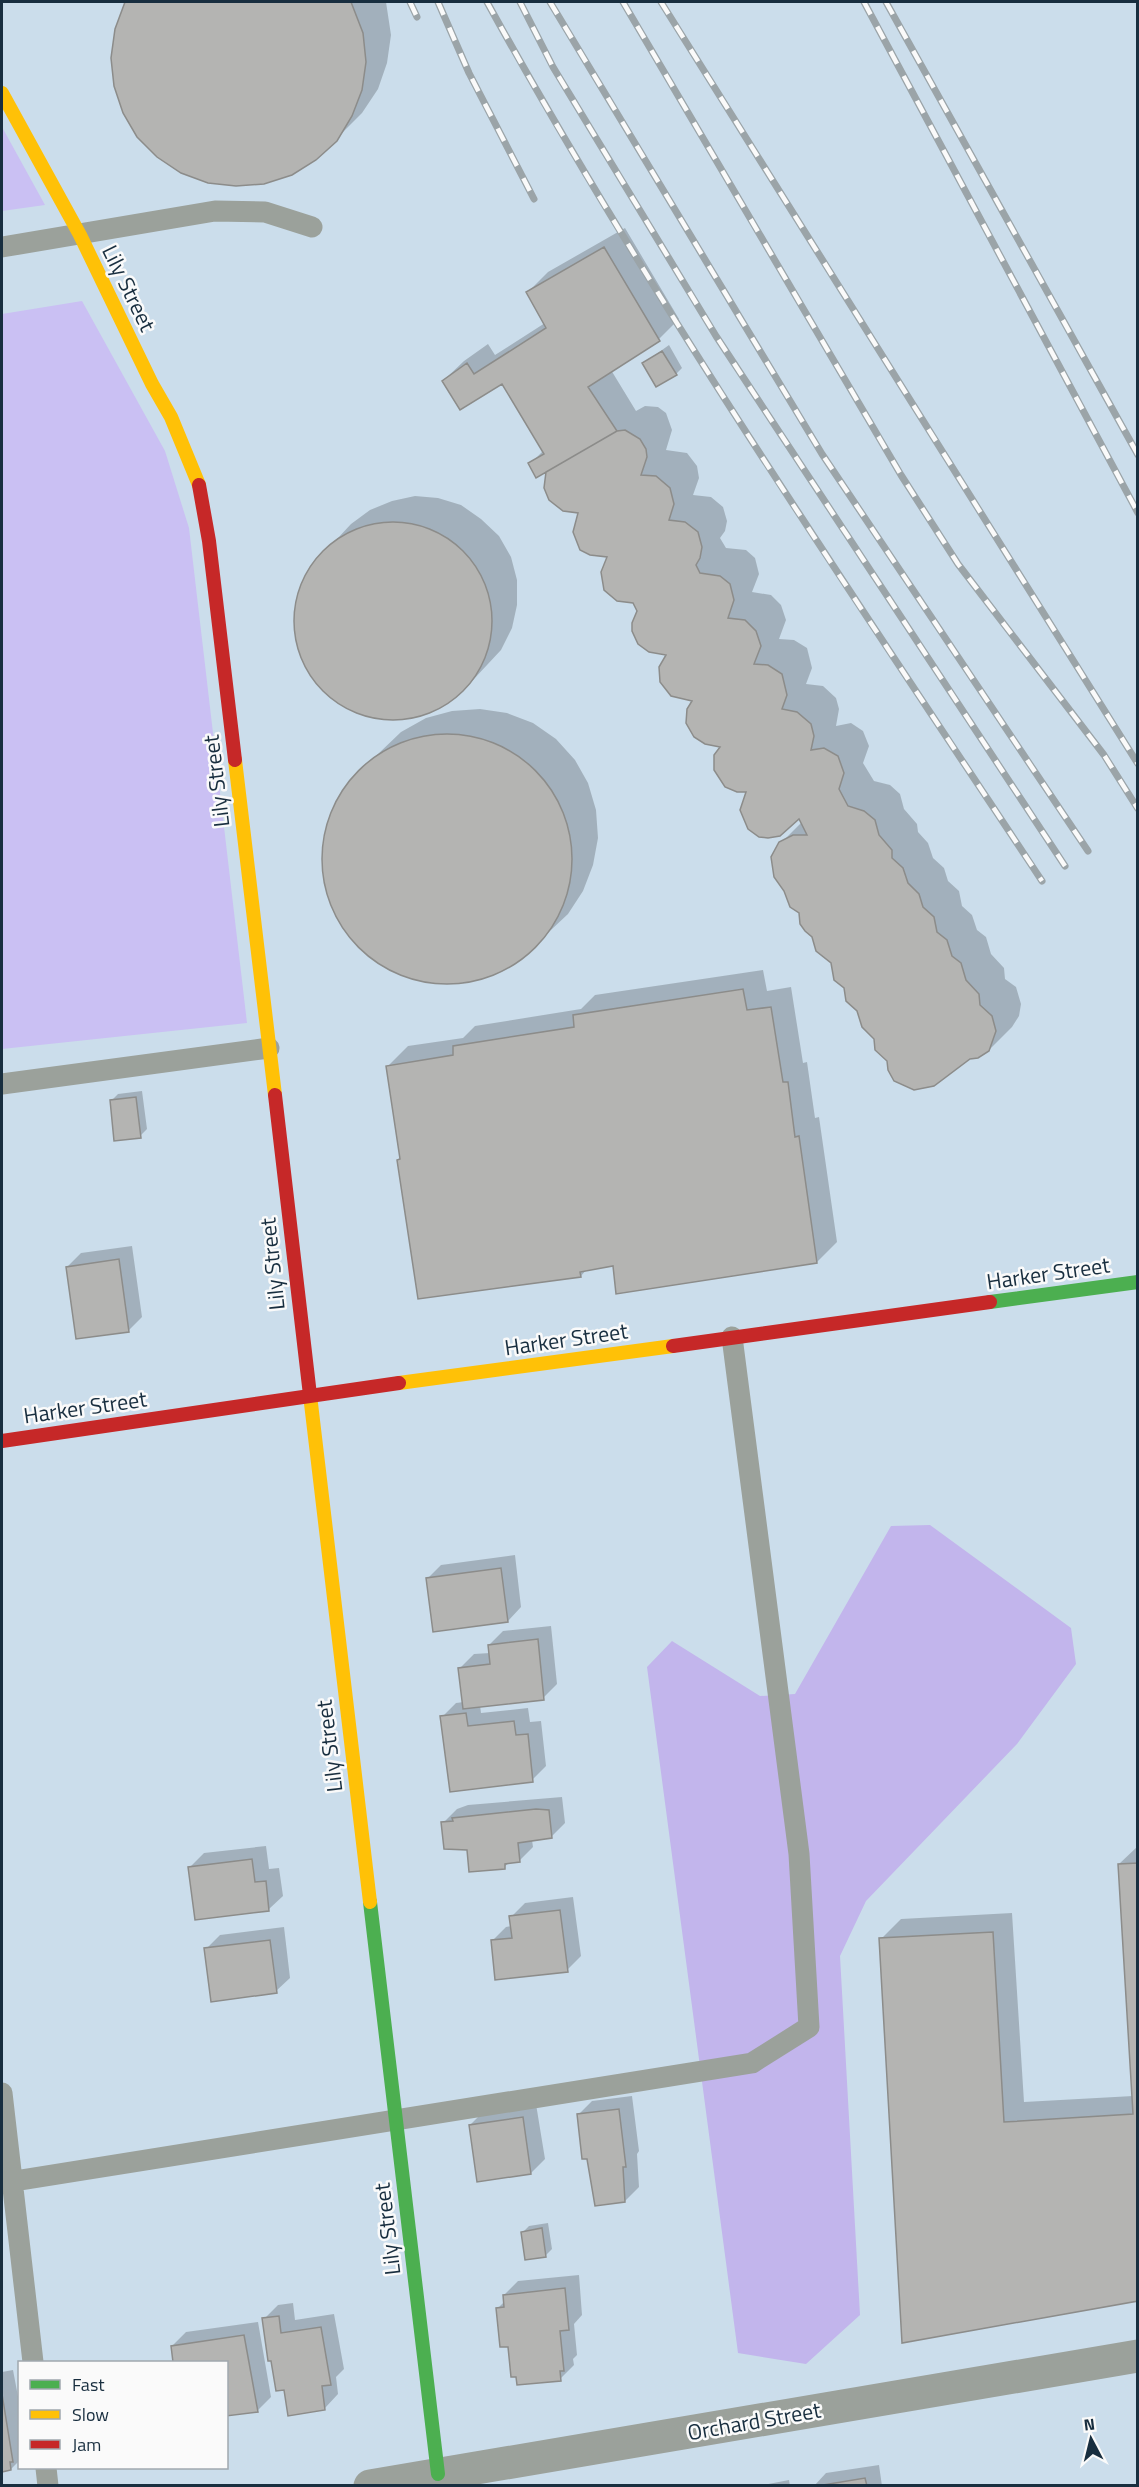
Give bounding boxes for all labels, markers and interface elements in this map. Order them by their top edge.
street label: Lily Street [93,239,165,337]
street label: Lily Street [193,733,239,829]
street label: Lily Street [250,1216,294,1312]
street label: Harker Street [984,1247,1112,1298]
street label: Harker Street [502,1313,630,1364]
street label: Harker Street [21,1381,149,1432]
street label: Lily Street [306,1698,352,1794]
street label: Lily Street [364,2181,410,2277]
legend [18,2361,228,2469]
text: Fast [72,2371,105,2398]
street label: Orchard Street [685,2393,824,2449]
text: Slow [72,2401,109,2428]
north arrow [1061,2409,1121,2469]
text: N [1082,2412,1096,2437]
text: Jam [72,2431,101,2458]

